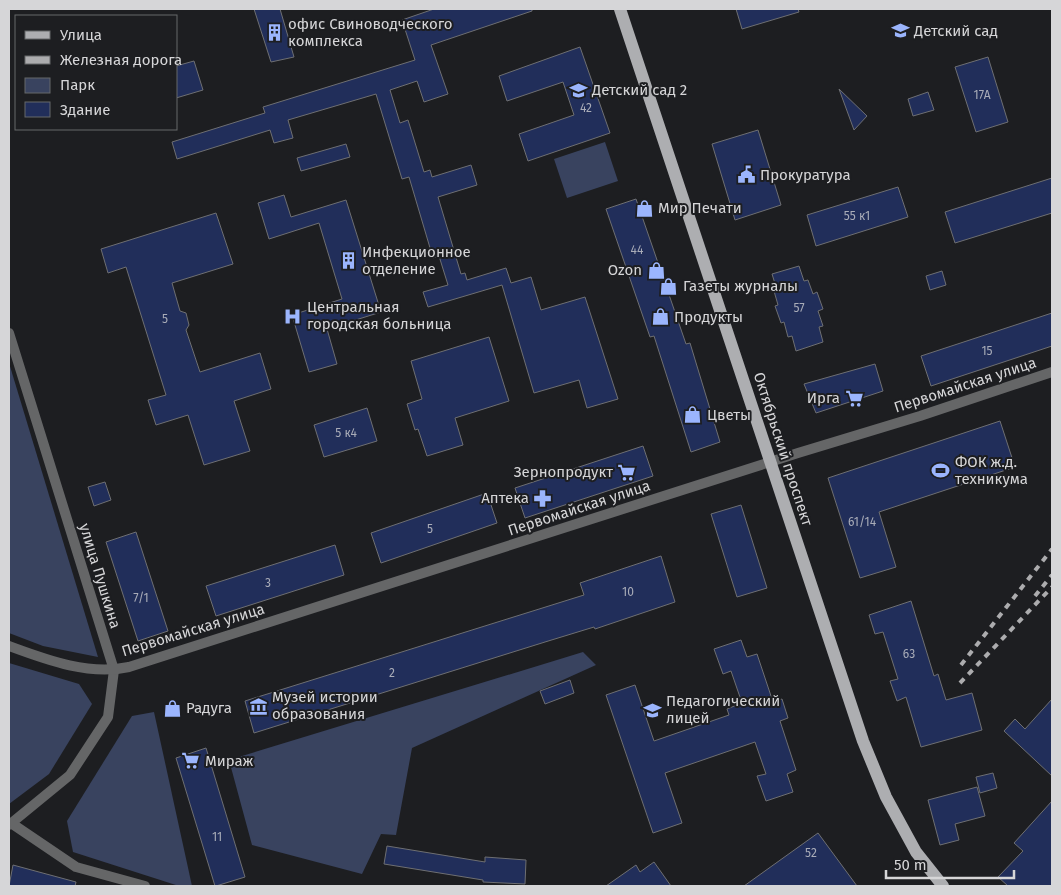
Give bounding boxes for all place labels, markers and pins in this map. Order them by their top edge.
place label: офис Свиноводческого комплекса [288,15,453,50]
school or university icon: Детский сад [890,21,910,41]
place label: Детский сад [913,22,998,40]
building icon: офис Свиноводческого комплекса [264,23,284,43]
school or university icon: Детский сад 2 [568,80,588,100]
place label: Детский сад 2 [591,81,687,99]
public building icon: Прокуратура [736,165,756,185]
place label: Прокуратура [760,166,851,184]
shop icon: Мир Печати [634,198,654,218]
place label: Мир Печати [658,199,742,217]
place label: Инфекционное отделение [362,243,471,278]
building icon: Инфекционное отделение [338,251,358,271]
shop icon: Ozon [646,260,666,280]
place label: Ozon [608,261,642,279]
shop icon: Газеты журналы [659,276,679,296]
place label: Газеты журналы [683,277,798,295]
place label: Центральная городская больница [307,298,451,333]
hospital icon: Центральная городская больница [283,306,303,326]
shop icon: Продукты [650,307,670,327]
place label: Продукты [674,308,743,326]
supermarket icon: Ирга [844,388,864,408]
place label: Ирга [807,389,840,407]
shop icon: Цветы [683,405,703,425]
place label: Цветы [707,406,751,424]
place label: ФОК ж.д. техникума [955,453,1028,488]
sports icon: ФОК ж.д. техникума [931,461,951,481]
supermarket icon: Зернопродукт [617,462,637,482]
place label: Зернопродукт [514,463,613,481]
pharmacy icon: Аптека [533,488,553,508]
place label: Аптека [481,489,529,507]
place label: Музей истории образования [272,688,378,723]
place label: Педагогический лицей [666,692,780,727]
museum icon: Музей истории образования [248,696,268,716]
shop icon: Радуга [162,698,182,718]
place label: Радуга [186,699,232,717]
school or university icon: Педагогический лицей [642,700,662,720]
supermarket icon: Мираж [181,751,201,771]
place label: Мираж [205,752,254,770]

